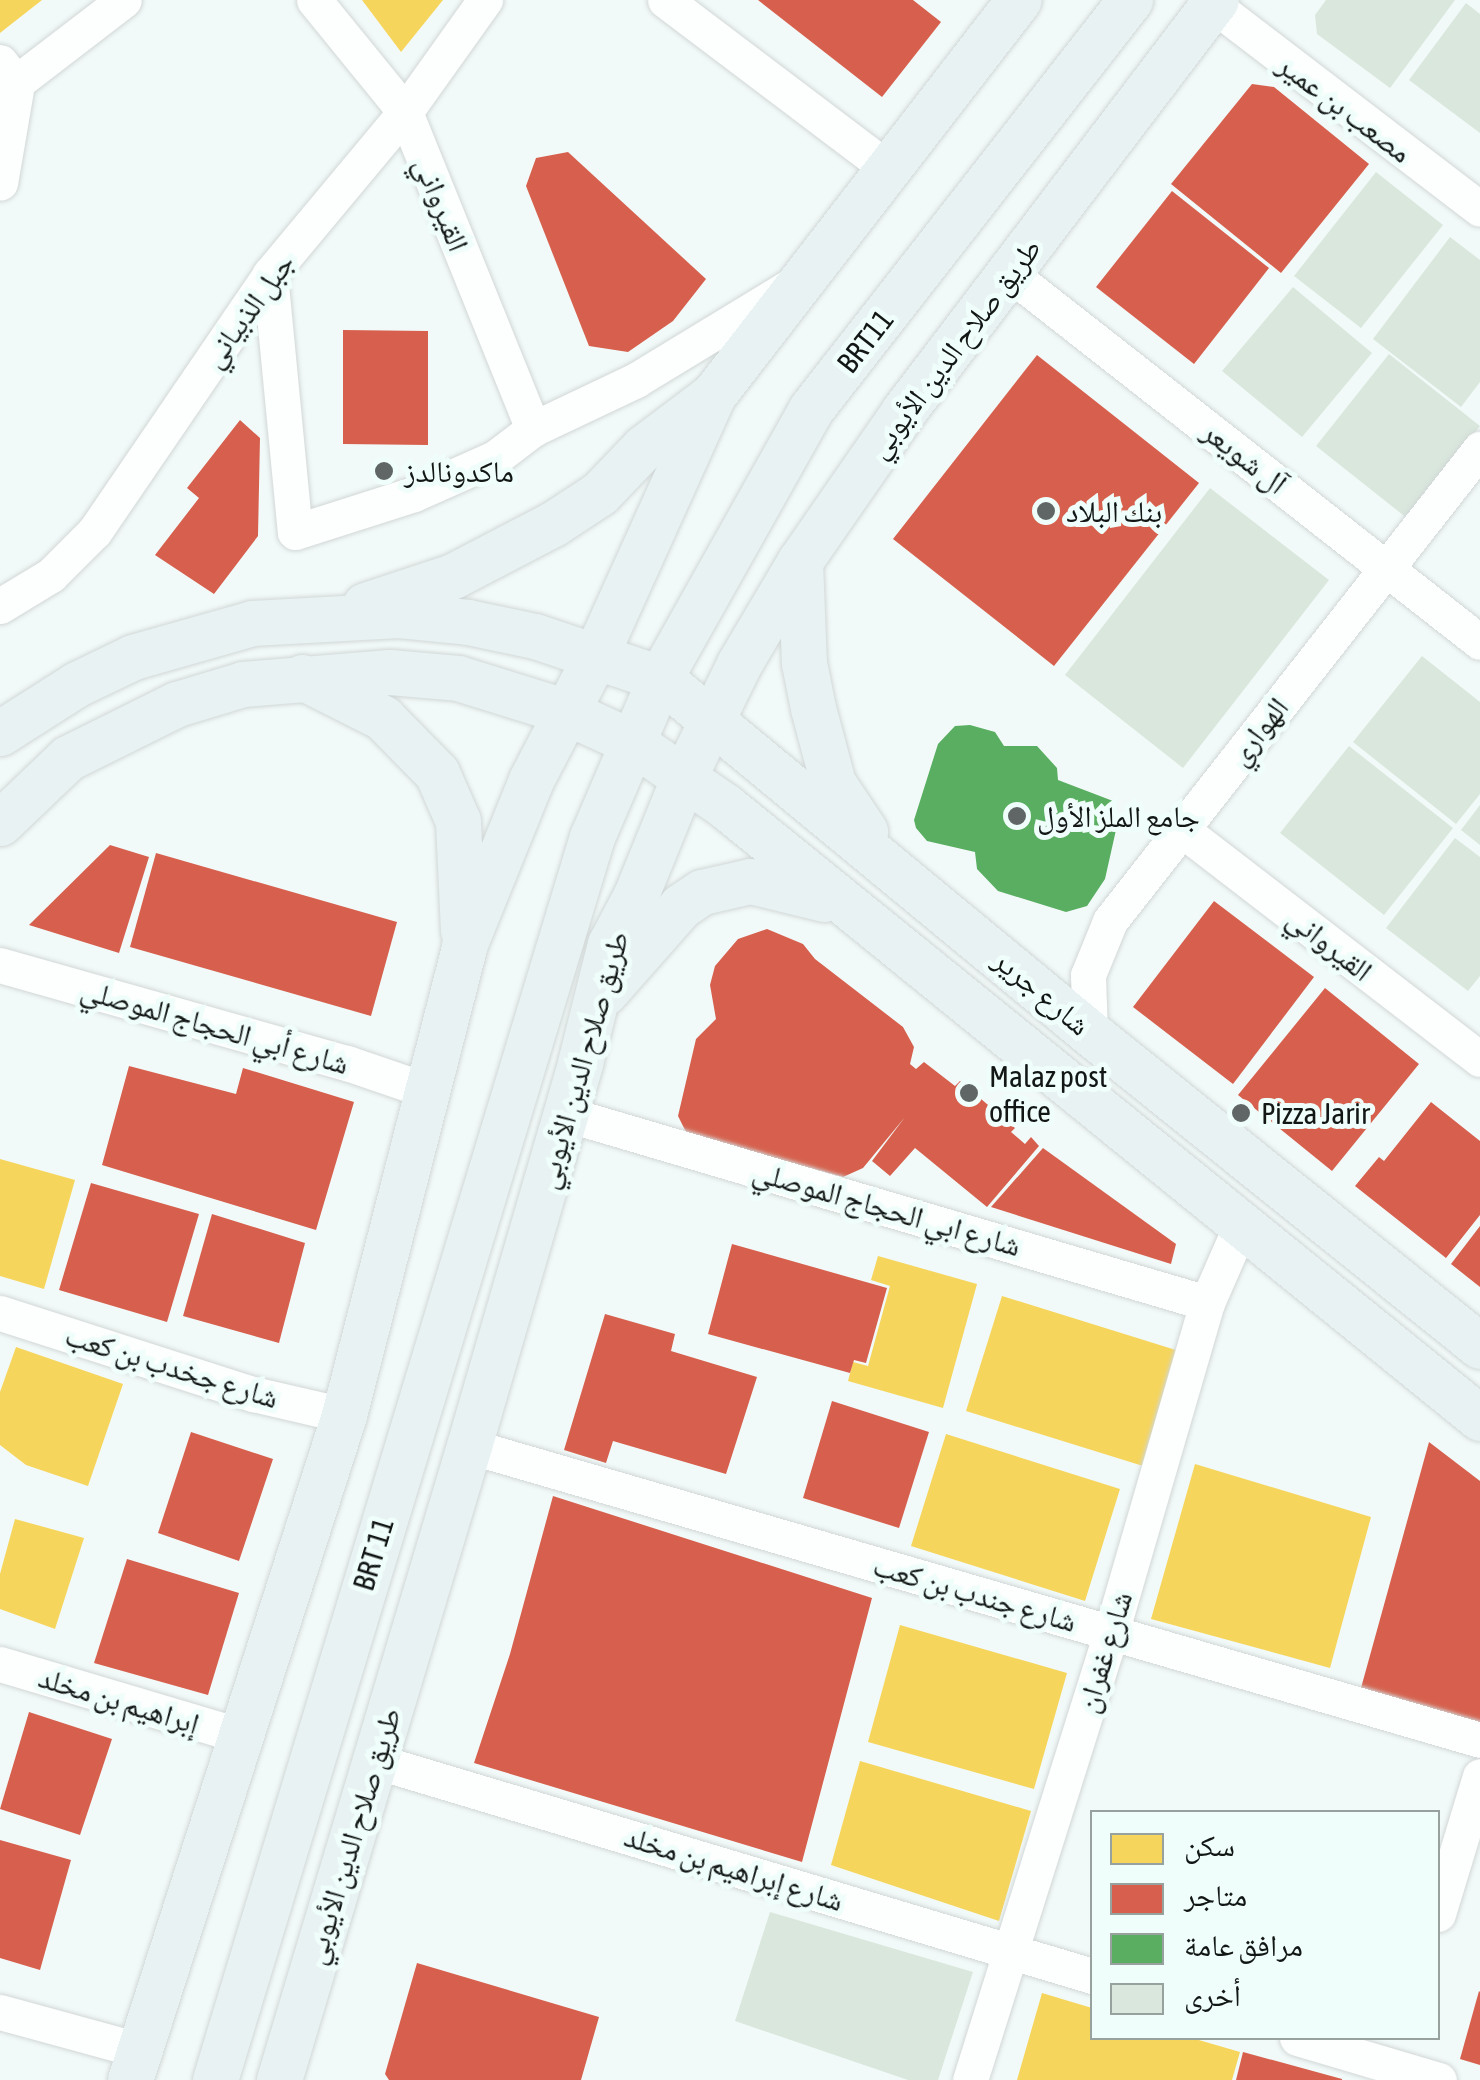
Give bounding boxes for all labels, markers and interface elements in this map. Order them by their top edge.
street label: مصعب بن عمير [1271,46,1419,170]
street label: القيرواني [407,152,477,256]
street label: طريق صلاح الدين الأيوبي [860,231,1048,465]
street label: جبل الذبياني [194,246,302,374]
street label: BRT11 [829,302,901,380]
street label: آل شويعر [1195,413,1295,501]
place label: ماكدونالدز [404,453,514,489]
marker: ماكدونالدز [373,460,395,482]
place label: بنك البلاد [1066,493,1162,529]
marker: بنك البلاد [1035,500,1057,522]
street label: الهواري [1220,690,1296,772]
place label: جامع الملز الأول [1037,798,1200,834]
marker: جامع الملز الأول [1006,805,1028,827]
street label: القيرواني [1280,900,1380,988]
street label: طريق صلاح الدين الأيوبي [528,927,636,1193]
street label: شارع جرير [986,941,1098,1043]
street label: شارع أبي الحجاج الموصلي [77,971,353,1081]
place label: Malaz post office [989,1058,1107,1128]
marker: Malaz post office [958,1082,980,1104]
place label: Pizza Jarir [1261,1095,1370,1131]
marker: Pizza Jarir [1230,1102,1252,1124]
street label: شارع ابي الحجاج الموصلي [749,1153,1025,1263]
street label: شارع جخدب بن كعب [61,1316,283,1416]
street label: BRT 11 [345,1513,401,1595]
street label: شارع جندب بن كعب [869,1547,1081,1639]
street label: شارع غفران [1069,1587,1139,1717]
street label: إبراهيم بن مخلد [34,1659,204,1741]
street label: طريق صلاح الدين الأيوبي [296,1703,408,1969]
legend [1090,1810,1440,2040]
street label: شارع إبراهيم بن مخلد [620,1818,848,1918]
text: سكن [1184,1828,1235,1862]
text: متاجر [1184,1878,1247,1912]
text: مرافق عامة [1184,1928,1303,1962]
text: أخرى [1184,1978,1241,2012]

